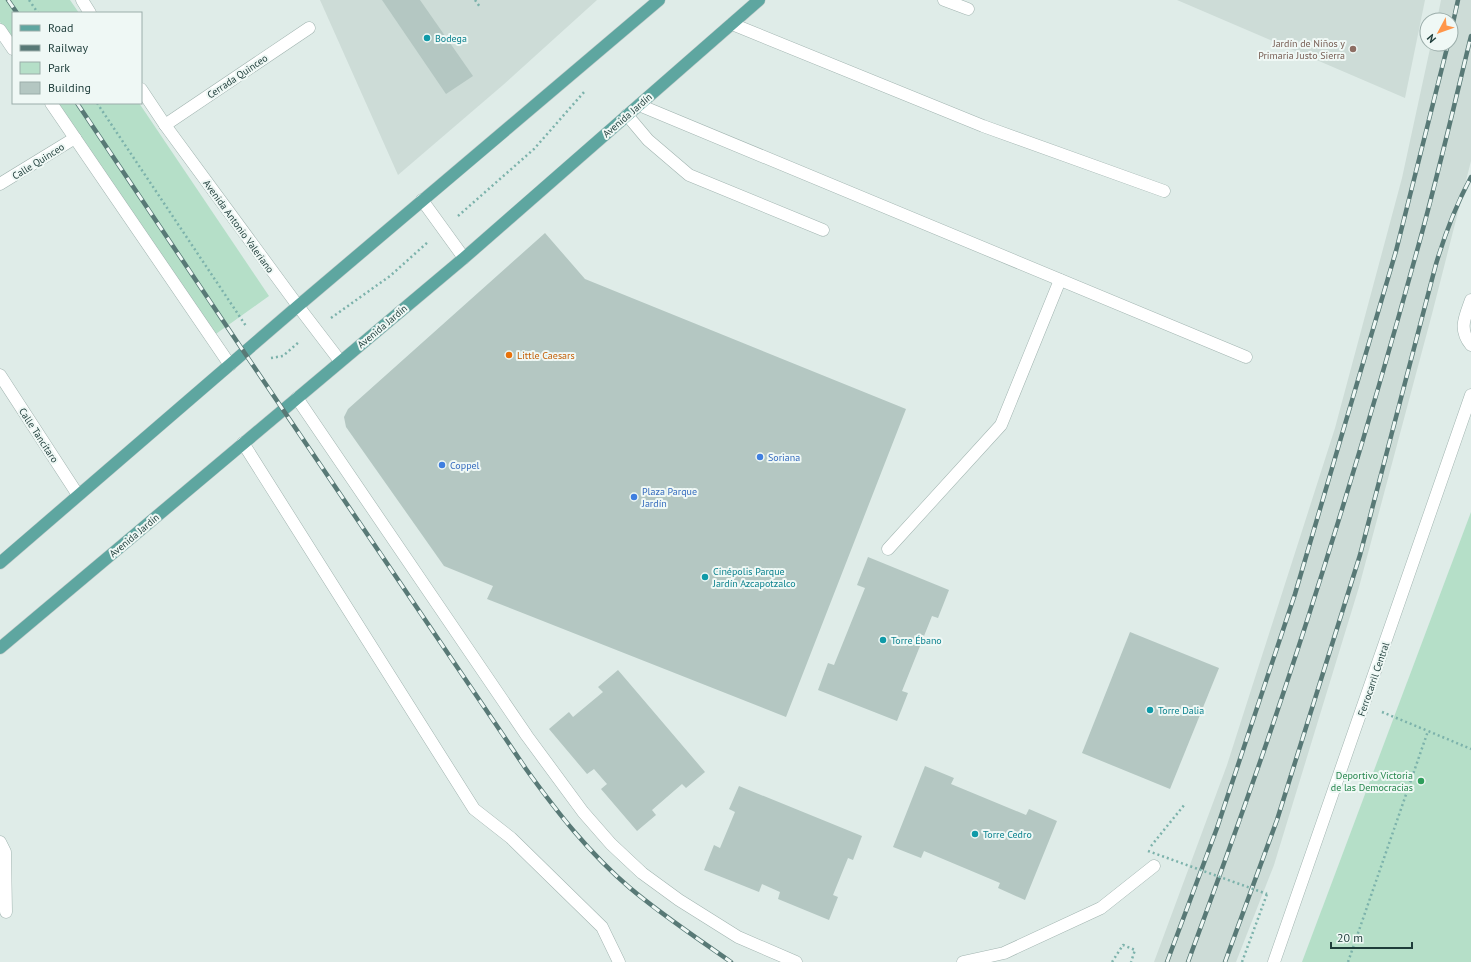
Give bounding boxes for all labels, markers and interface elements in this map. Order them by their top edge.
legend [12,12,142,104]
north arrow [1419,12,1459,52]
text: Road [48,20,73,35]
text: N [1424,31,1439,46]
place label: Bodega [435,32,467,45]
marker: Bodega [422,33,432,43]
place label: Jardín de Niños y Primaria Justo Sierra [1258,37,1345,62]
text: Railway [48,40,88,55]
marker: Jardín de Niños y Primaria Justo Sierra [1348,44,1358,54]
street label: Cerrada Quinceo [205,51,270,101]
text: Park [48,60,70,75]
text: Building [48,80,91,95]
street label: Avenida Jardín [600,90,655,140]
street label: Calle Quinceo [10,140,67,183]
street label: Avenida Antonio Valeriano [200,177,277,275]
street label: Avenida Jardín [355,302,410,351]
place label: Little Caesars [517,349,575,362]
marker: Little Caesars [504,350,514,360]
street label: Calle Tancítaro [16,405,61,465]
place label: Soriana [768,451,800,464]
marker: Soriana [755,452,765,462]
place label: Coppel [450,459,480,472]
marker: Coppel [437,460,447,470]
place label: Plaza Parque Jardín [641,485,697,510]
marker: Plaza Parque Jardín [629,492,639,502]
street label: Avenida Jardín [107,511,162,560]
place label: Cinépolis Parque Jardín Azcapotzalco [712,565,796,590]
marker: Cinépolis Parque Jardín Azcapotzalco [700,572,710,582]
place label: Torre Ébano [891,634,942,647]
marker: Torre Ébano [878,635,888,645]
street label: Ferrocarril Central [1355,640,1392,718]
place label: Torre Dalia [1158,704,1204,717]
marker: Torre Dalia [1145,705,1155,715]
place label: Deportivo Victoria de las Democracias [1331,769,1413,794]
marker: Deportivo Victoria de las Democracias [1416,776,1426,786]
place label: Torre Cedro [983,828,1032,841]
marker: Torre Cedro [970,829,980,839]
scale bar [1331,924,1412,950]
text: 20 m [1337,930,1363,945]

